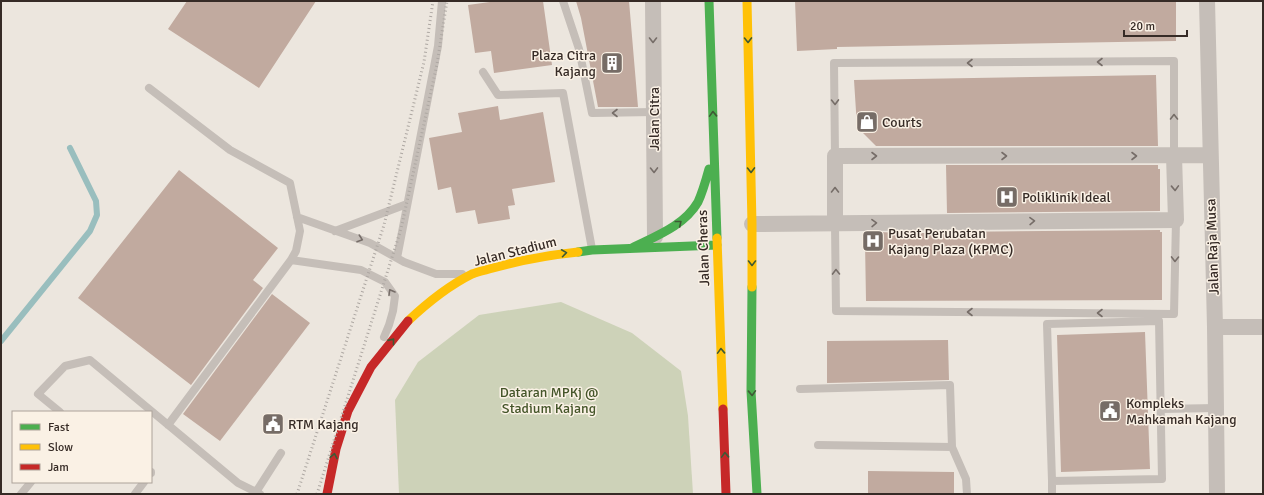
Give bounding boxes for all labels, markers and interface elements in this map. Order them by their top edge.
scale bar [1124,12,1187,38]
text: 20 m [1130,19,1155,34]
one-way arrow [649,37,657,43]
one-way arrow [744,37,752,43]
place label: Plaza Citra Kajang [531,47,596,80]
building icon: Plaza Citra Kajang [599,50,625,76]
one-way arrow [967,58,973,67]
one-way arrow [1097,58,1103,66]
street label: Jalan Citra [646,87,663,151]
one-way arrow [830,99,839,105]
one-way arrow [612,109,618,117]
shop icon: Courts [854,109,880,135]
one-way arrow [708,111,717,117]
place label: Courts [882,114,922,131]
one-way arrow [1170,114,1178,120]
one-way arrow [871,152,877,160]
one-way arrow [1001,152,1007,160]
one-way arrow [1131,152,1137,160]
one-way arrow [650,167,658,173]
one-way arrow [747,167,755,173]
hospital icon: Poliklinik Ideal [994,184,1020,210]
one-way arrow [1171,185,1179,191]
one-way arrow [831,187,839,193]
place label: Poliklinik Ideal [1022,189,1111,206]
street label: Jalan Raja Musa [1202,198,1223,296]
street label: Jalan Cheras [694,210,713,286]
one-way arrow [1029,217,1035,225]
one-way arrow [871,219,877,227]
one-way arrow [674,221,681,228]
place label: Pusat Perubatan Kajang Plaza (KPMC) [888,225,1013,258]
hospital icon: Pusat Perubatan Kajang Plaza (KPMC) [860,228,886,254]
street label: Jalan Stadium [472,233,558,270]
one-way arrow [356,234,363,243]
one-way arrow [561,249,568,258]
one-way arrow [1171,256,1179,262]
one-way arrow [748,260,756,266]
one-way arrow [832,269,840,275]
one-way arrow [389,289,396,296]
one-way arrow [967,308,973,316]
one-way arrow [1097,309,1103,318]
one-way arrow [387,338,394,346]
one-way arrow [716,348,725,354]
park label: Dataran MPKj @ Stadium Kajang [500,384,598,417]
one-way arrow [747,390,756,396]
place label: Kompleks Mahkamah Kajang [1126,395,1237,428]
public building icon: Kompleks Mahkamah Kajang [1097,398,1123,424]
legend [12,411,152,483]
public building icon: RTM Kajang [260,411,286,437]
place label: RTM Kajang [288,416,359,433]
text: Fast [48,420,69,435]
text: Slow [48,440,73,455]
one-way arrow [720,452,729,458]
one-way arrow [330,453,338,459]
text: Jam [48,460,69,475]

